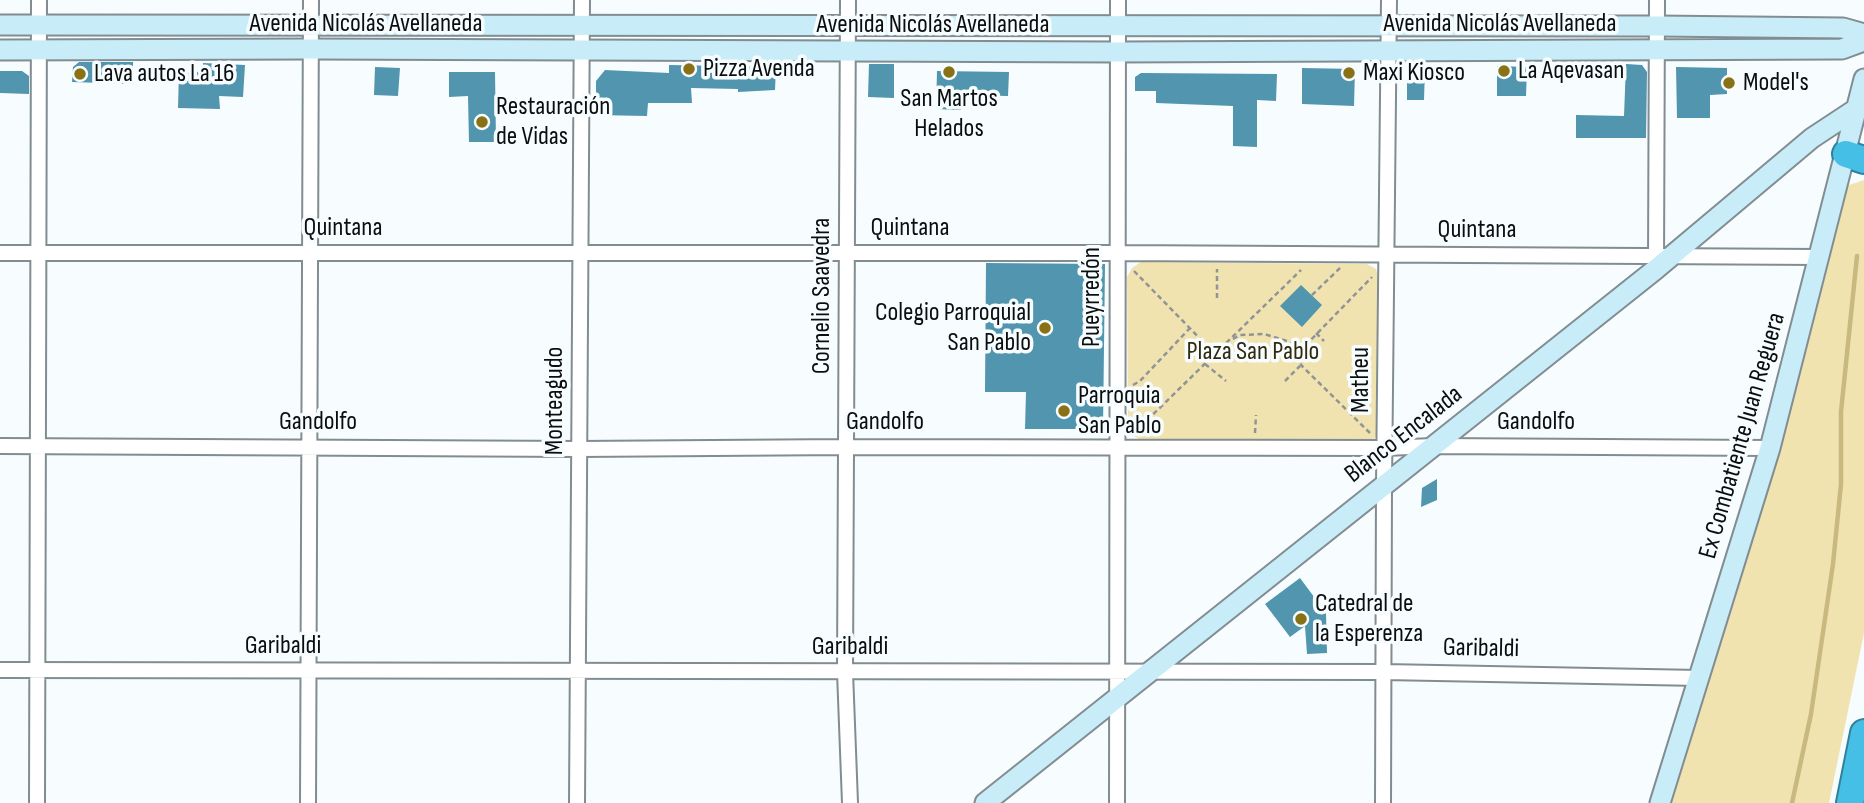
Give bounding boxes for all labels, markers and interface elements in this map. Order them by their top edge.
street label: Avenida Nicolás Avellaneda [250,8,482,40]
street label: Avenida Nicolás Avellaneda [1384,8,1616,40]
street label: Avenida Nicolás Avellaneda [817,9,1049,41]
place label: Pizza Avenda [703,53,815,85]
place label: La Aqevasan [1518,55,1624,87]
place label: Maxi Kiosco [1363,57,1465,89]
place label: Lava autos La 16 [94,58,234,90]
marker: Pizza Avenda [681,61,697,77]
marker: La Aqevasan [1496,63,1512,79]
marker: San Martos Helados [941,64,957,80]
marker: Maxi Kiosco [1341,65,1357,81]
marker: Lava autos La 16 [72,66,88,82]
place label: Model's [1743,67,1809,99]
marker: Model's [1721,75,1737,91]
place label: San Martos Helados [900,83,998,144]
place label: Restauración de Vidas [496,91,610,152]
marker: Restauración de Vidas [474,114,490,130]
street label: Quintana [304,212,382,244]
street label: Quintana [871,212,949,244]
street label: Quintana [1438,214,1516,246]
street label: Cornelio Saavedra [806,218,838,374]
street label: Pueyrredón [1076,247,1108,347]
place label: Colegio Parroquial San Pablo [875,297,1031,358]
street label: Ex Combatiente Juan Reguera [1693,309,1793,563]
marker: Colegio Parroquial San Pablo [1037,320,1053,336]
park label: Plaza San Pablo [1187,336,1319,368]
street label: Monteagudo [539,347,571,455]
street label: Matheu [1345,347,1377,413]
street label: Blanco Encalada [1339,379,1469,491]
place label: Parroquia San Pablo [1078,380,1161,442]
marker: Parroquia San Pablo [1056,403,1072,419]
street label: Gandolfo [279,406,357,438]
street label: Gandolfo [846,406,924,438]
street label: Gandolfo [1497,406,1575,438]
place label: Catedral de la Esperenza [1315,588,1423,650]
marker: Catedral de la Esperenza [1293,611,1309,627]
street label: Garibaldi [245,630,321,662]
street label: Garibaldi [812,631,888,663]
street label: Garibaldi [1443,633,1519,665]

